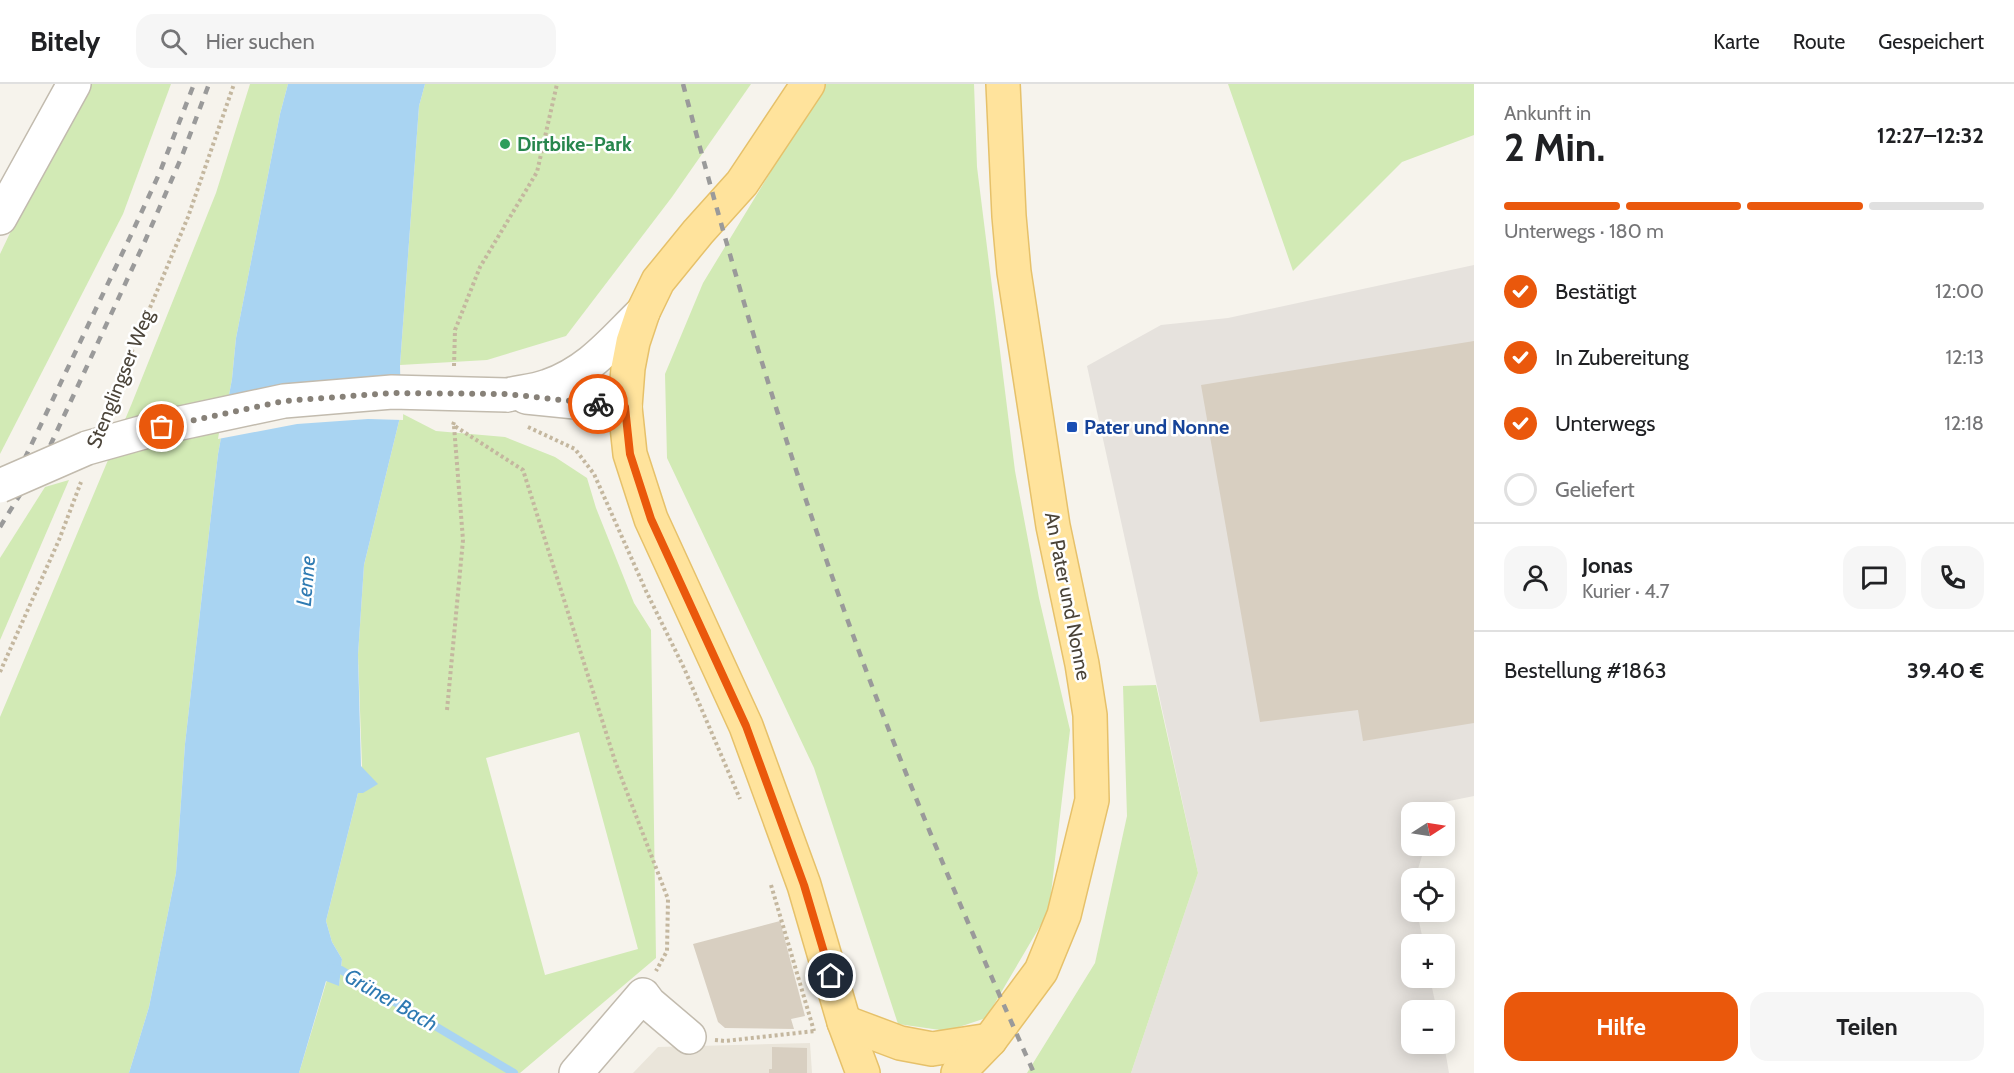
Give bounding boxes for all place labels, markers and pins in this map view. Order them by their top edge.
place label: Dirtbike-Park [517,132,632,156]
marker: Dirtbike-Park [498,137,512,151]
pin [136,401,187,452]
place label: Pater und Nonne [1084,415,1229,439]
marker: Pater und Nonne [1065,420,1079,434]
pin [805,950,856,1001]

